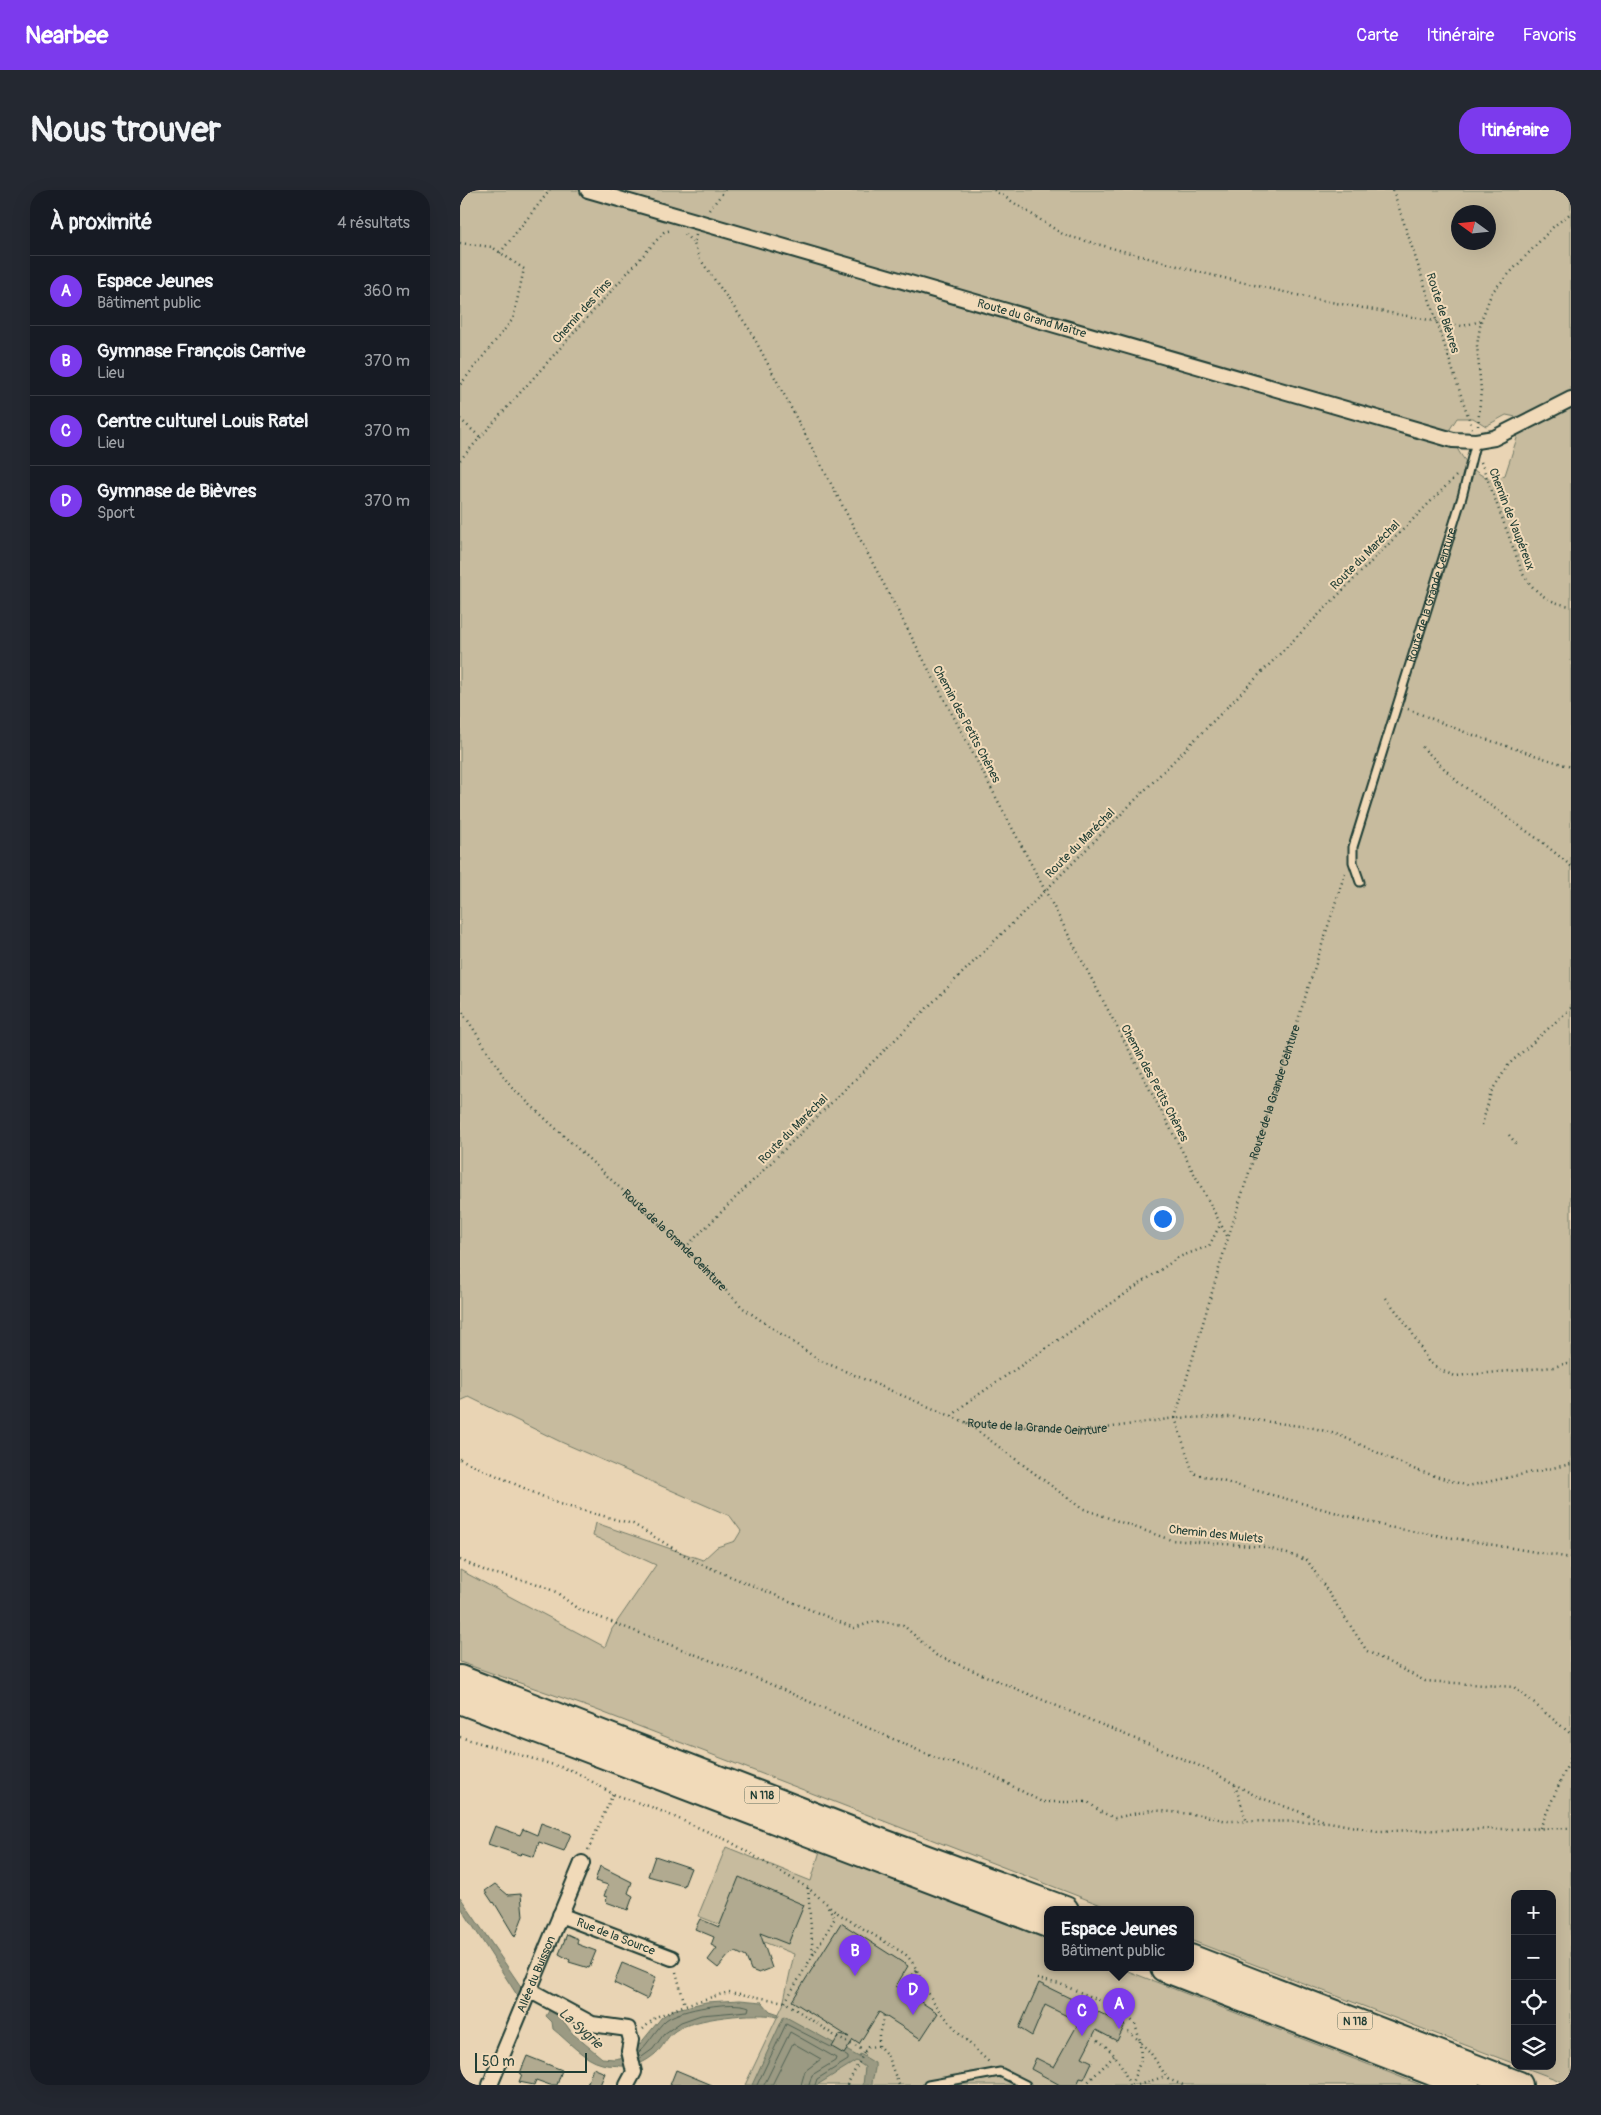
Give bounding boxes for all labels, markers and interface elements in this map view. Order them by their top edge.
text: Nearbee [25,21,108,50]
text: Carte [1356,24,1398,47]
text: Itinéraire [1426,24,1494,47]
text: Favoris [1522,24,1576,47]
button: Itinéraire [1459,107,1571,154]
text: Nous trouver [30,108,221,152]
north arrow [1451,205,1496,250]
text: À proximité [50,209,153,236]
text: 4 résultats [337,213,410,233]
text: Espace Jeunes [97,269,213,293]
street label: Route de Bièvres [1423,271,1463,356]
street label: Chemin des Pins [550,276,616,347]
text: A [61,281,71,301]
text: 360 m [363,281,410,301]
text: Bâtiment public [97,293,201,313]
street label: Route du Grand Maître [975,296,1088,342]
text: Gymnase François Carrive [97,339,305,363]
text: B [61,351,71,371]
text: 370 m [364,351,410,371]
text: Lieu [97,363,125,383]
text: Centre culturel Louis Ratel [97,409,308,433]
text: C [61,421,71,441]
text: 370 m [364,421,410,441]
text: Lieu [97,433,125,453]
street label: Chemin de Vaupéreux [1485,466,1538,572]
text: Gymnase de Bièvres [97,479,256,503]
text: D [61,491,71,511]
text: 370 m [364,491,410,511]
text: Sport [97,503,135,523]
street label: Route du Maréchal [1327,517,1403,593]
street label: Route de la Grande Ceinture [1404,526,1460,664]
street label: Chemin des Petits Chênes [929,663,1004,786]
street label: Route du Maréchal [1042,805,1118,881]
street label: Chemin des Petits Chênes [1117,1022,1192,1145]
street label: Route de la Grande Ceinture [1247,1023,1304,1161]
street label: Route du Maréchal [755,1091,831,1167]
street label: Route de la Grande Ceinture [618,1186,730,1295]
your location [1150,1206,1176,1232]
street label: Route de la Grande Ceinture [967,1416,1108,1439]
street label: Chemin des Mulets [1168,1522,1264,1547]
road number: N 118 [744,1786,780,1804]
map controls [1511,1890,1556,2070]
button: + [1511,1890,1556,1935]
popup [1044,1906,1194,1971]
street label: Rue de la Source [574,1915,657,1959]
text: Espace Jeunes [1061,1917,1177,1941]
street label: Allée du Buisson [514,1933,559,2015]
pin: B [839,1935,871,1976]
button: − [1511,1935,1556,1980]
text: Bâtiment public [1061,1941,1165,1961]
pin: D [897,1974,929,2015]
button: locate [1511,1980,1556,2025]
pin: A [1103,1988,1135,2029]
pin: C [1066,1995,1098,2036]
water label: La Sygrie [555,2004,608,2054]
road number: N 118 [1338,2012,1372,2030]
button: layers [1511,2025,1556,2070]
scale bar [475,2050,588,2073]
text: 50 m [482,2053,515,2070]

